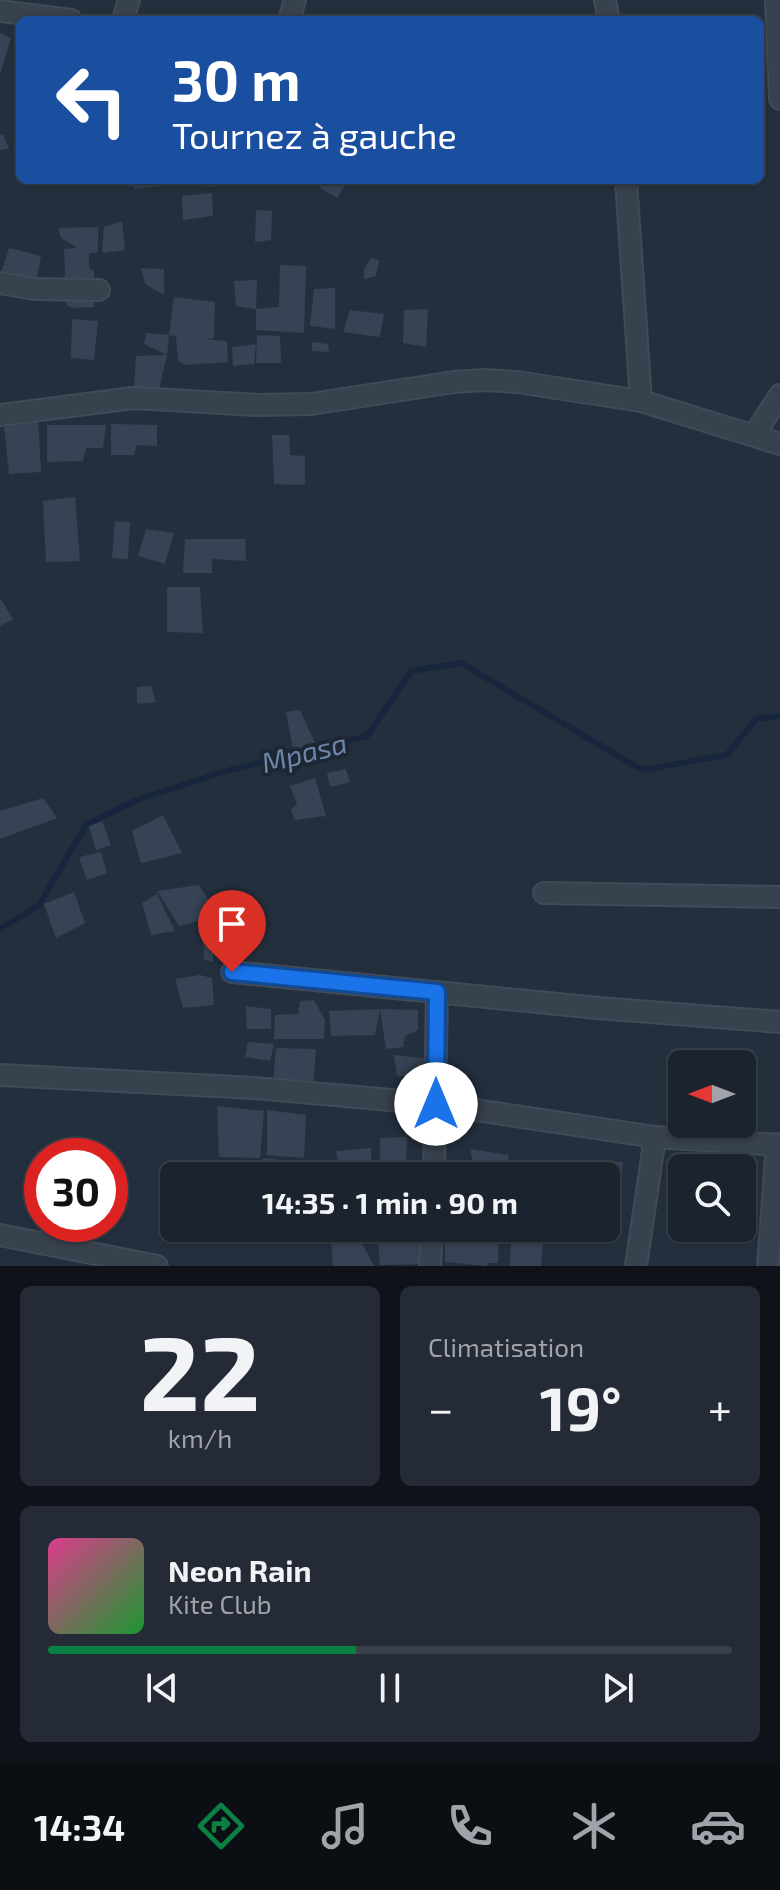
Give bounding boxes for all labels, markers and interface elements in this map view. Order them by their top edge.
text: 30 m [172,45,301,112]
icon: left [40,48,144,152]
text: Tournez à gauche [172,113,457,156]
water label: Mpasa [258,725,350,779]
pin [198,890,266,972]
icon: arrive [210,902,254,946]
north arrow [668,1050,756,1138]
map controls [668,1050,756,1242]
position arrow [394,1062,478,1146]
speed limit sign: 30 [24,1138,128,1242]
button: search [668,1154,756,1242]
text: 14:35 · 1 min · 90 m [262,1184,518,1220]
text: 22 [140,1307,260,1432]
text: Climatisation [428,1331,584,1362]
text: 19° [540,1371,622,1443]
text: − [428,1381,454,1434]
text: + [708,1381,732,1434]
text: km/h [168,1422,232,1453]
text: Neon Rain [168,1552,312,1588]
text: Kite Club [168,1588,272,1619]
icon: previous [140,1666,184,1710]
icon: pause [368,1666,412,1710]
icon: next [596,1666,640,1710]
icon: directions [193,1798,249,1854]
icon: music [317,1798,373,1854]
icon: phone [442,1798,498,1854]
icon: climate [566,1798,622,1854]
icon: car [690,1798,746,1854]
text: 14:34 [34,1805,125,1848]

